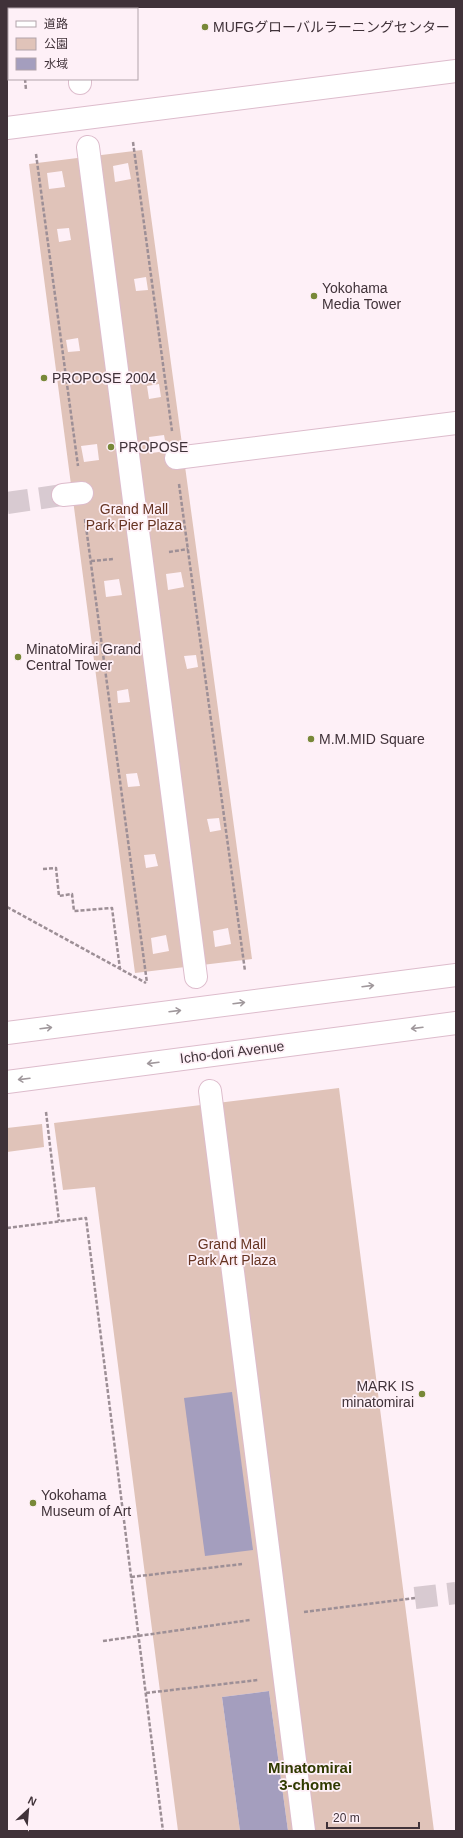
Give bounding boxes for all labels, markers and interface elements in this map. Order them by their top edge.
legend [8,8,138,80]
text: 道路 [44,17,68,31]
place label: MUFGグローバルラーニングセンター [213,19,450,35]
marker: MUFGグローバルラーニングセンター [200,22,210,32]
text: 公園 [44,37,68,51]
text: 水域 [44,57,68,71]
place label: Yokohama Media Tower [322,280,401,312]
marker: Yokohama Media Tower [309,291,319,301]
place label: PROPOSE 2004 [52,370,156,386]
marker: PROPOSE 2004 [39,373,49,383]
place label: PROPOSE [119,439,188,455]
marker: PROPOSE [106,442,116,452]
park label: Grand Mall Park Pier Plaza [86,501,182,533]
place label: MinatoMirai Grand Central Tower [26,641,141,673]
marker: MinatoMirai Grand Central Tower [13,652,23,662]
place label: M.M.MID Square [319,731,425,747]
marker: M.M.MID Square [306,734,316,744]
one-way arrow [361,982,374,990]
one-way arrow [232,999,245,1007]
one-way arrow [168,1007,181,1015]
one-way arrow [39,1024,52,1032]
one-way arrow [411,1024,424,1032]
street label: Icho-dori Avenue [179,1038,285,1066]
one-way arrow [147,1059,160,1067]
one-way arrow [18,1076,31,1083]
park label: Grand Mall Park Art Plaza [188,1236,277,1268]
place label: MARK IS minatomirai [342,1378,414,1410]
marker: MARK IS minatomirai [417,1389,427,1399]
place label: Yokohama Museum of Art [41,1487,131,1519]
marker: Yokohama Museum of Art [28,1498,38,1508]
district label: Minatomirai 3-chome [268,1759,352,1793]
north arrow [8,1790,48,1830]
text: N [26,1794,39,1808]
scale bar [327,1804,419,1830]
text: 20 m [333,1811,360,1825]

